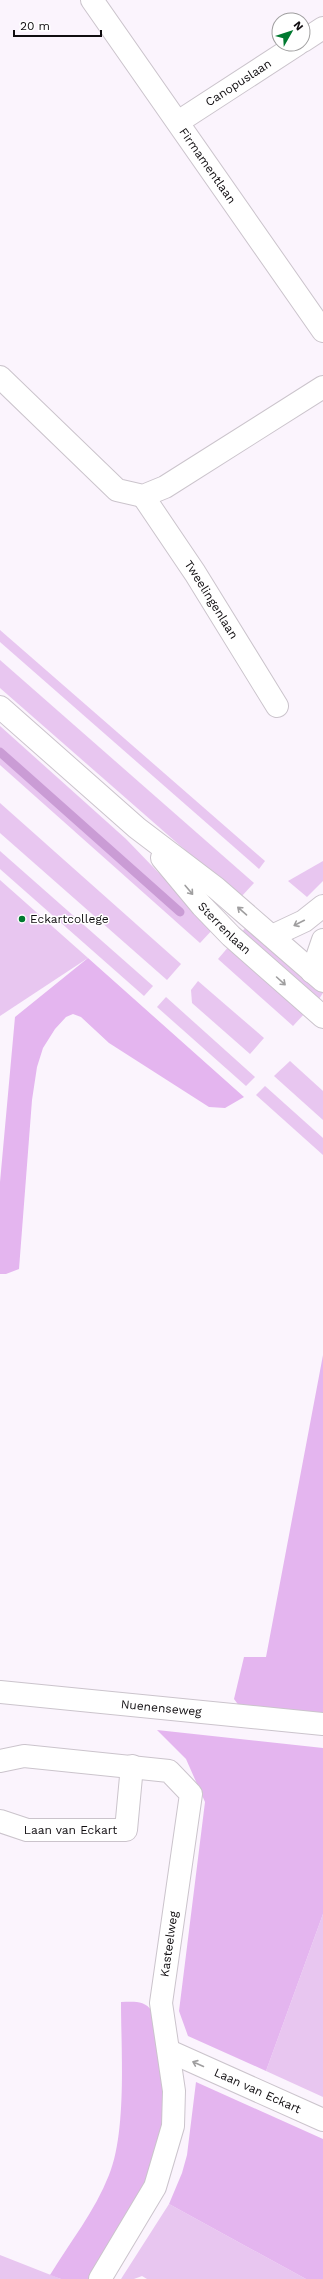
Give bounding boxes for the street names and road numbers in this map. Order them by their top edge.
street label: Canopuslaan [203,56,274,109]
street label: Firmamentlaan [176,125,239,206]
street label: Tweelingenlaan [181,558,241,641]
street label: Sterrenlaan [195,899,254,957]
street label: Nuenenseweg [120,1697,203,1719]
street label: Laan van Eckart [24,1823,117,1837]
street label: Kasteelweg [157,1910,181,1978]
street label: Laan van Eckart [212,2065,303,2116]

